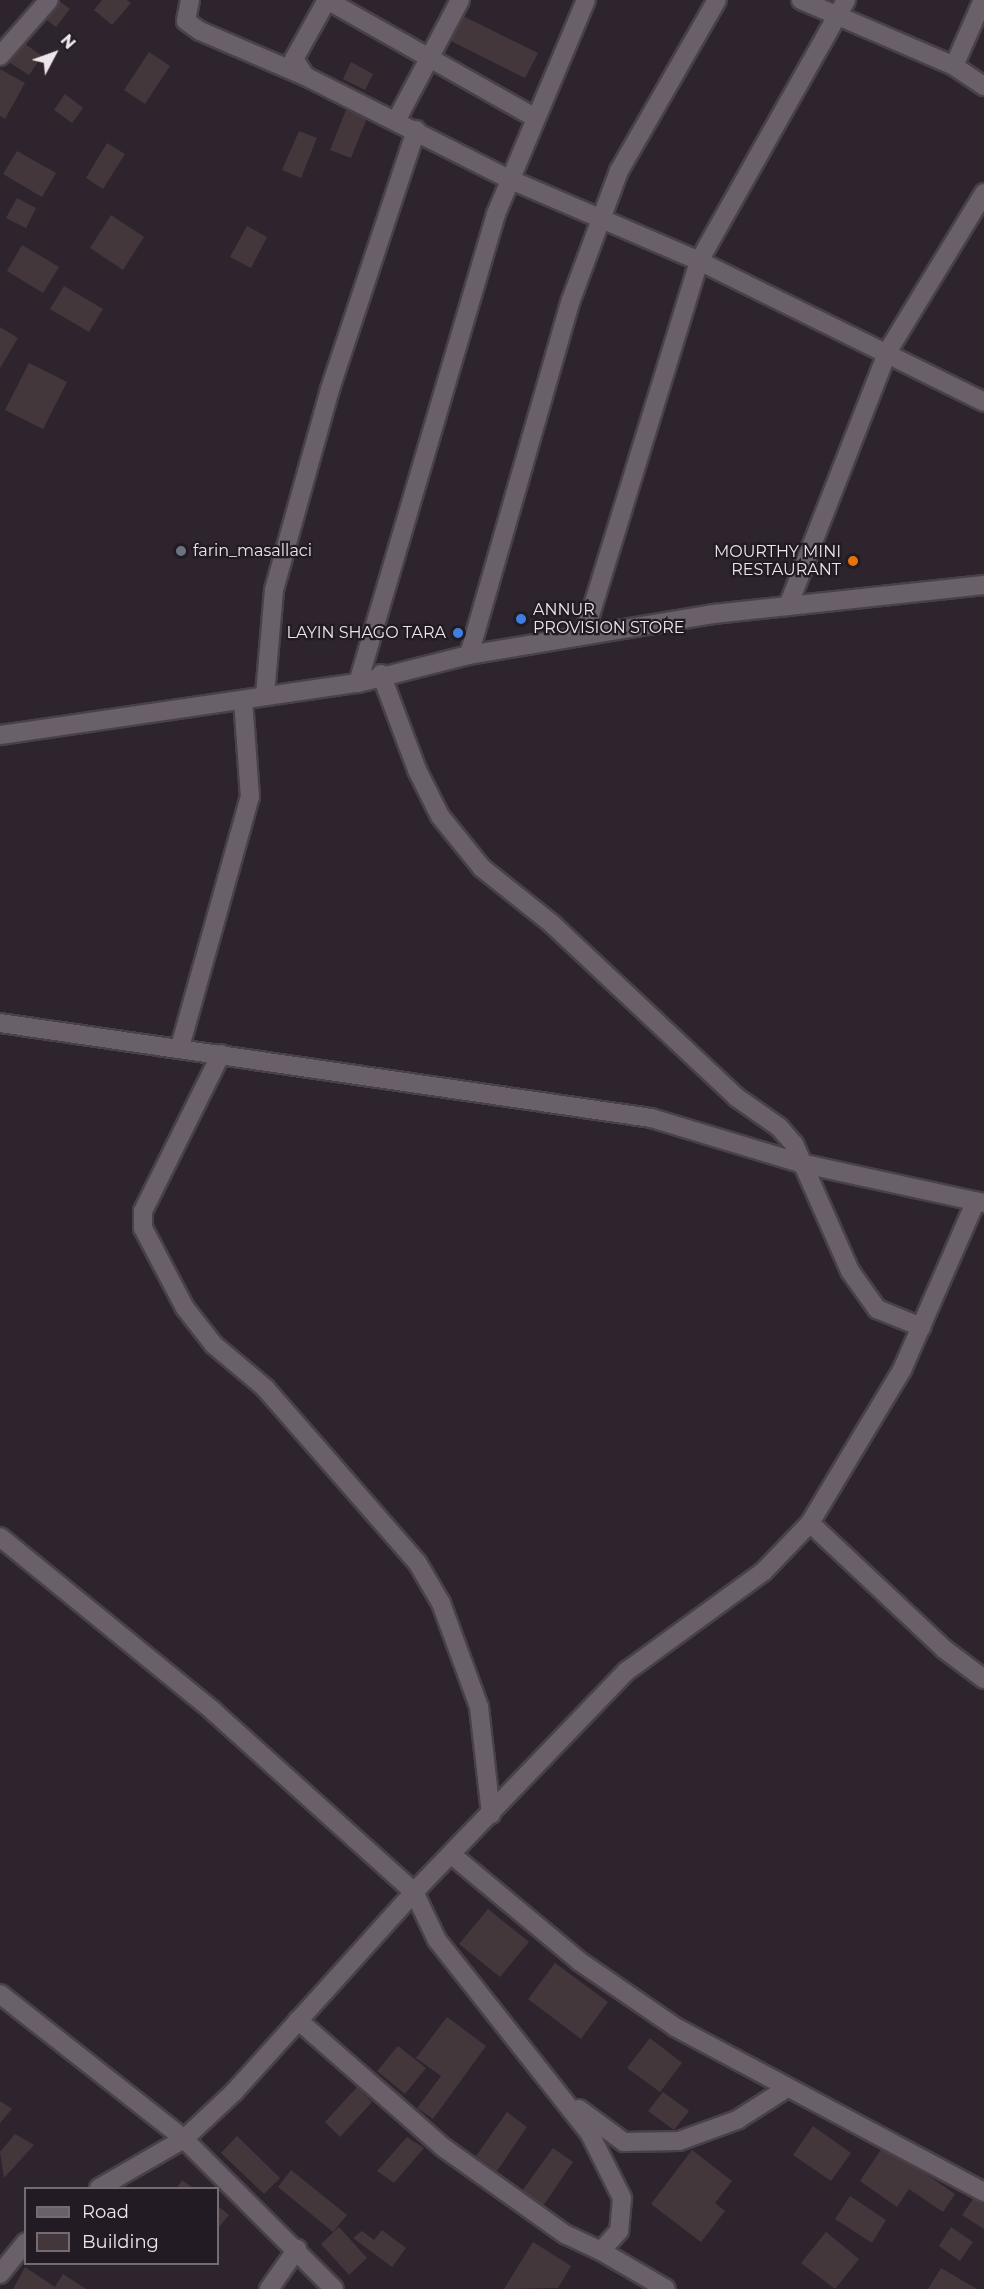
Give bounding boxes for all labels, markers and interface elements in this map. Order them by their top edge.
north arrow [24,24,84,84]
text: N [57,31,79,53]
place label: farin_masallaci [193,541,312,561]
place label: MOURTHY MINI RESTAURANT [714,542,841,580]
marker: farin_masallaci [174,544,188,558]
marker: MOURTHY MINI RESTAURANT [846,554,860,568]
place label: ANNUR PROVISION STORE [533,600,684,638]
marker: ANNUR PROVISION STORE [514,612,528,626]
place label: LAYIN SHAGO TARA [287,623,446,643]
marker: LAYIN SHAGO TARA [451,626,465,640]
legend [24,2187,219,2265]
text: Road [82,2201,129,2223]
text: Building [82,2231,159,2253]

